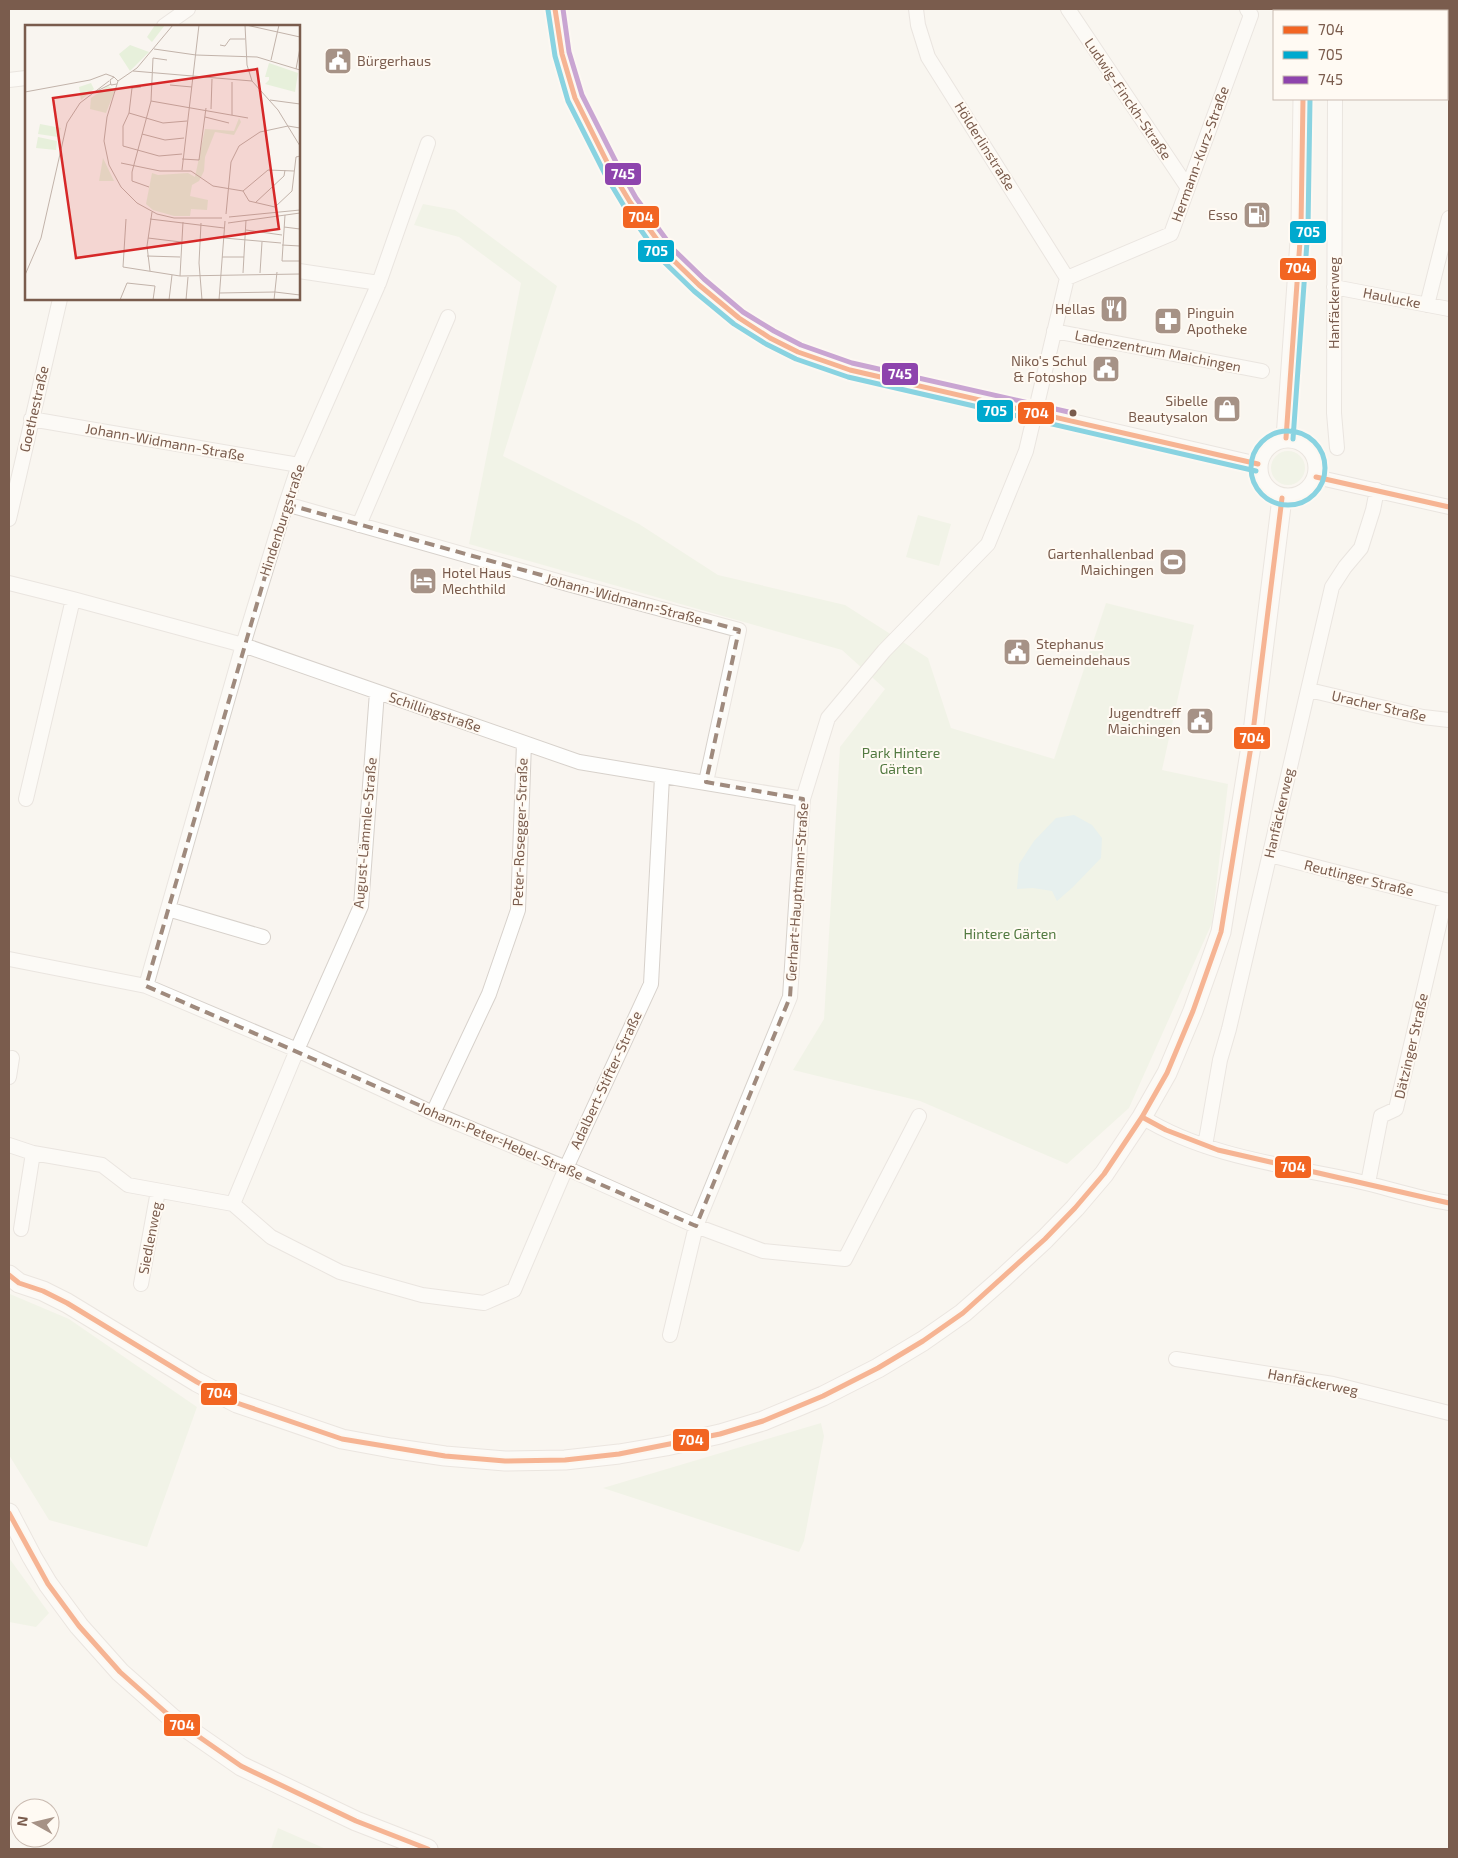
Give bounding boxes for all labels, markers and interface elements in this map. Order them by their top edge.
legend [1273,10,1448,100]
text: 704 [1318,20,1344,38]
inset map [25,25,300,300]
street label: Ludwig-Finckh-Straße [1081,35,1175,163]
text: 705 [1318,45,1343,63]
public building icon: Bürgerhaus [323,46,353,76]
place label: Bürgerhaus [357,52,431,69]
text: 745 [1318,70,1343,88]
street label: Hermann-Kurz-Straße [1167,84,1232,224]
street label: Hölderlinstraße [951,98,1019,193]
line badge: 745 [604,162,642,186]
text: 745 [611,165,635,182]
fuel station icon: Esso [1242,200,1272,230]
line badge: 704 [622,205,660,229]
place label: Esso [1208,206,1238,223]
text: 704 [628,208,654,225]
line badge: 705 [1289,220,1327,244]
text: 705 [1296,223,1320,240]
line badge: 705 [637,239,675,263]
text: 705 [644,242,668,259]
line badge: 704 [1279,257,1317,281]
street label: Hanfäckerweg [1325,257,1342,349]
text: 704 [1285,259,1311,276]
street label: Haulucke [1362,284,1422,311]
restaurant icon: Hellas [1099,294,1129,324]
place label: Hellas [1055,300,1095,317]
place label: Pinguin Apotheke [1187,304,1247,337]
pharmacy icon: Pinguin Apotheke [1153,306,1183,336]
street label: Ladenzentrum Maichingen [1073,326,1243,375]
place label: Niko's Schul & Fotoshop [1011,352,1088,385]
public building icon: Niko's Schul & Fotoshop [1091,354,1121,384]
line badge: 745 [881,362,919,386]
street label: Goethestraße [15,364,52,454]
text: 745 [888,365,912,382]
place label: Sibelle Beautysalon [1128,392,1208,425]
shop icon: Sibelle Beautysalon [1212,394,1242,424]
line badge: 705 [976,399,1014,423]
line badge: 704 [1017,401,1055,425]
text: 705 [983,402,1007,419]
text: 704 [1023,404,1049,421]
unlabelled marker [1068,408,1078,418]
street label: Johann-Widmann-Straße [84,419,246,464]
street label: Hindenburgstraße [255,462,308,578]
place label: Gartenhallenbad Maichingen [1047,545,1154,578]
sports icon: Gartenhallenbad Maichingen [1158,547,1188,577]
place label: Hotel Haus Mechthild [442,564,511,597]
hotel icon: Hotel Haus Mechthild [408,566,438,596]
street label: Johann-Widmann-Straße [544,569,704,628]
place label: Stephanus Gemeindehaus [1036,635,1130,668]
public building icon: Stephanus Gemeindehaus [1002,637,1032,667]
street label: Uracher Straße [1330,686,1428,725]
street label: Schillingstraße [387,688,484,735]
place label: Jugendtreff Maichingen [1108,704,1182,737]
public building icon: Jugendtreff Maichingen [1185,706,1215,736]
line badge: 704 [1233,726,1271,750]
text: 704 [1239,729,1265,746]
park label: Park Hintere Gärten [862,744,940,777]
street label: August-Lämmle-Straße [349,757,380,909]
street label: Peter-Rosegger-Straße [508,757,531,906]
street label: Hanfäckerweg [1260,766,1297,860]
street label: Gerhart-Hauptmann-Straße [782,802,811,982]
street label: Reutlinger Straße [1303,856,1416,899]
park label: Hintere Gärten [964,925,1056,942]
street label: Dätzinger Straße [1390,991,1431,1100]
street label: Adalbert-Stifter-Straße [566,1008,645,1151]
street label: Johann-Peter-Hebel-Straße [417,1098,586,1183]
line badge: 704 [1274,1155,1312,1179]
text: 704 [1280,1158,1306,1175]
street label: Siedlenweg [134,1200,165,1276]
street label: Hanfäckerweg [1266,1364,1360,1399]
line badge: 704 [200,1382,238,1406]
text: 704 [206,1384,232,1401]
line badge: 704 [672,1428,710,1452]
text: 704 [678,1431,704,1448]
line badge: 704 [163,1713,201,1737]
text: 704 [169,1716,195,1733]
north arrow [10,1798,60,1848]
text: N [13,1815,31,1827]

